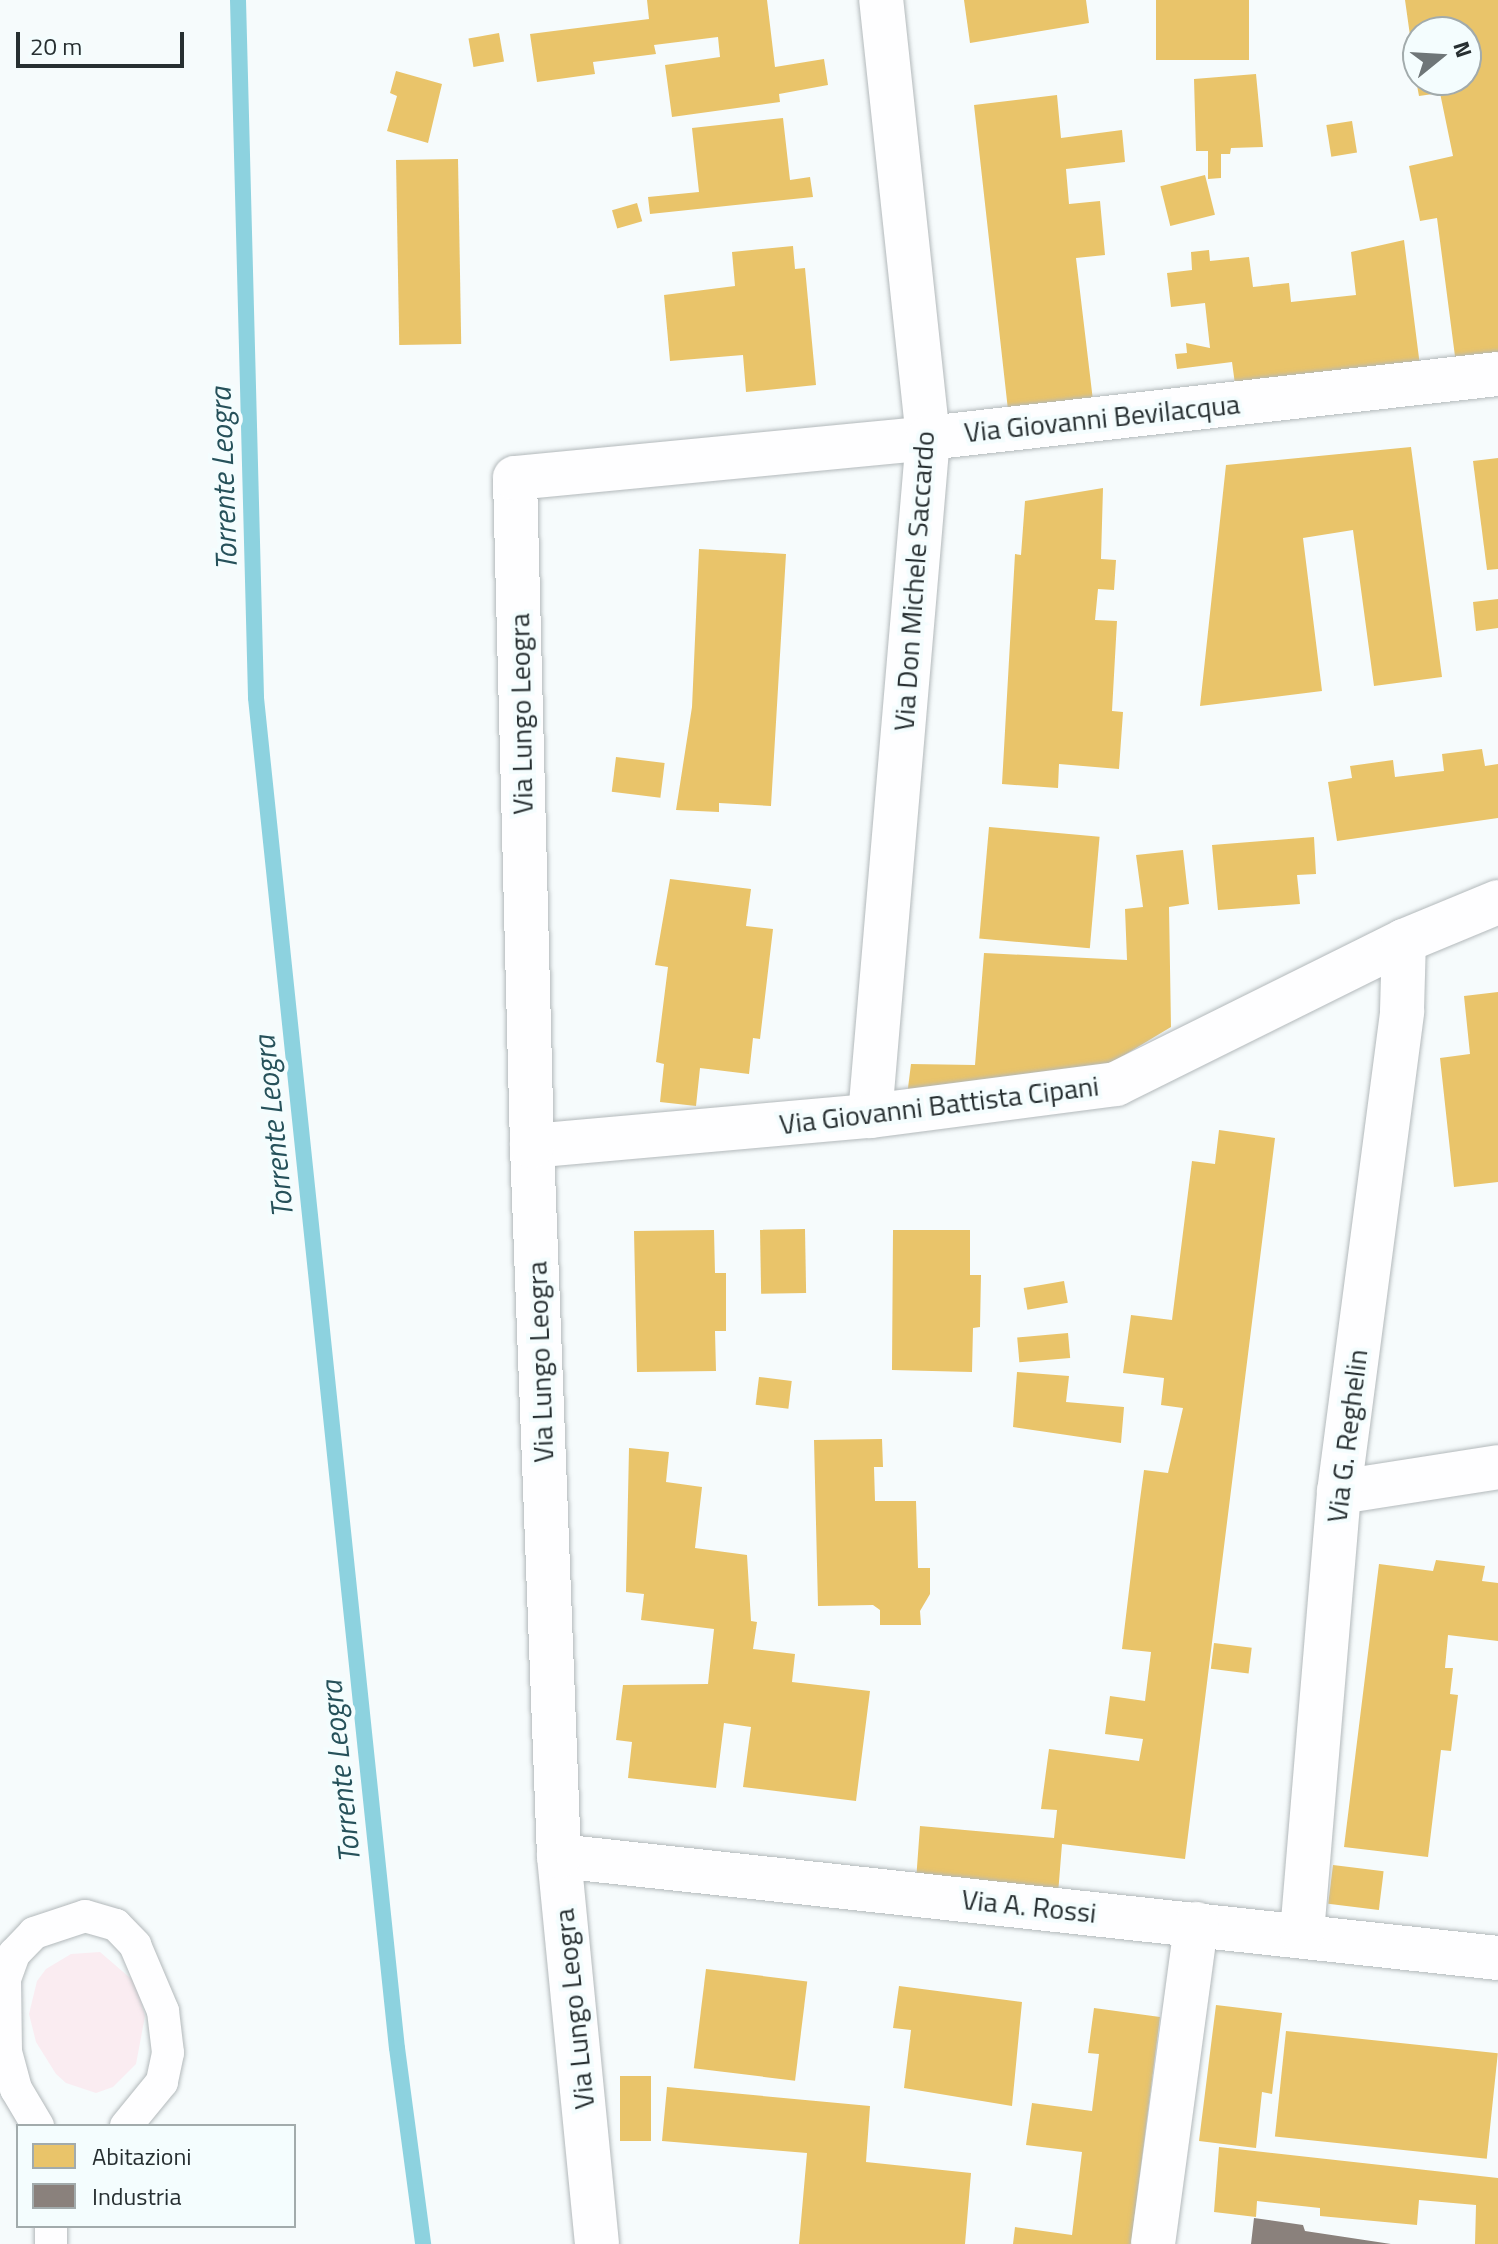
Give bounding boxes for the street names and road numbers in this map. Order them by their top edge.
street label: Via Giovanni Bevilacqua [962,387,1242,449]
street label: Via Don Michele Saccardo [887,430,941,732]
street label: Via Lungo Leogra [502,613,540,815]
street label: Via Giovanni Battista Cipani [777,1069,1101,1141]
street label: Via Lungo Leogra [520,1261,560,1463]
street label: Via G. Reghelin [1320,1347,1374,1525]
street label: Via A. Rossi [960,1882,1098,1930]
street label: Via Lungo Leogra [547,1907,601,2111]

